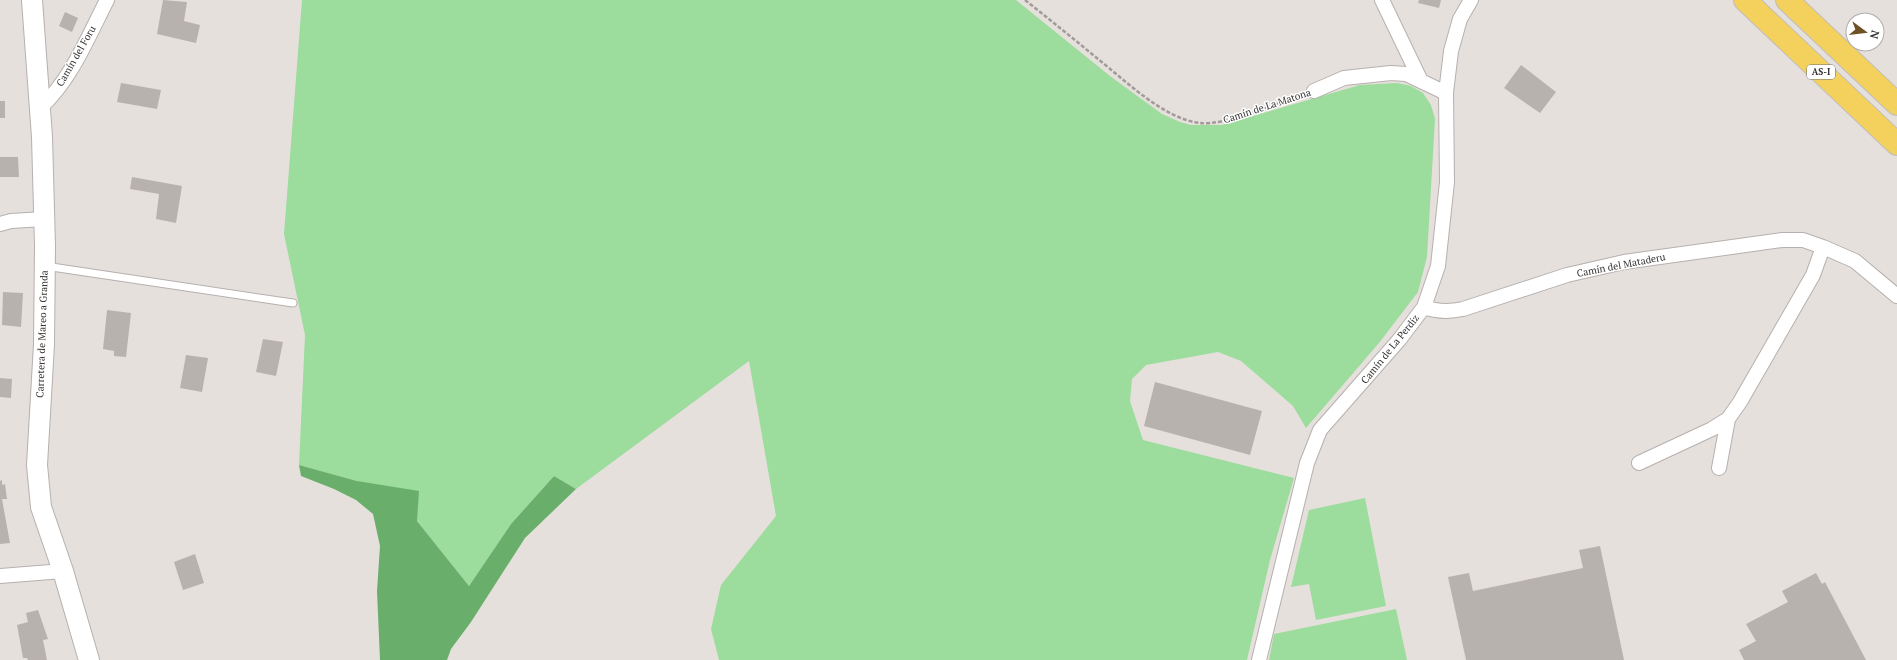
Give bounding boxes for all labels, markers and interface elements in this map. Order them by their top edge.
north arrow [1845,12,1885,52]
street label: Camín del Foru [53,23,99,89]
text: N [1867,29,1883,41]
road number: AS-I [1807,65,1835,79]
street label: Camín de La Matona [1222,86,1312,126]
street label: Camín del Mataderu [1576,250,1667,280]
street label: Carretera de Mareo a Granda [33,270,51,398]
street label: Camín de La Perdiz [1358,312,1422,386]

